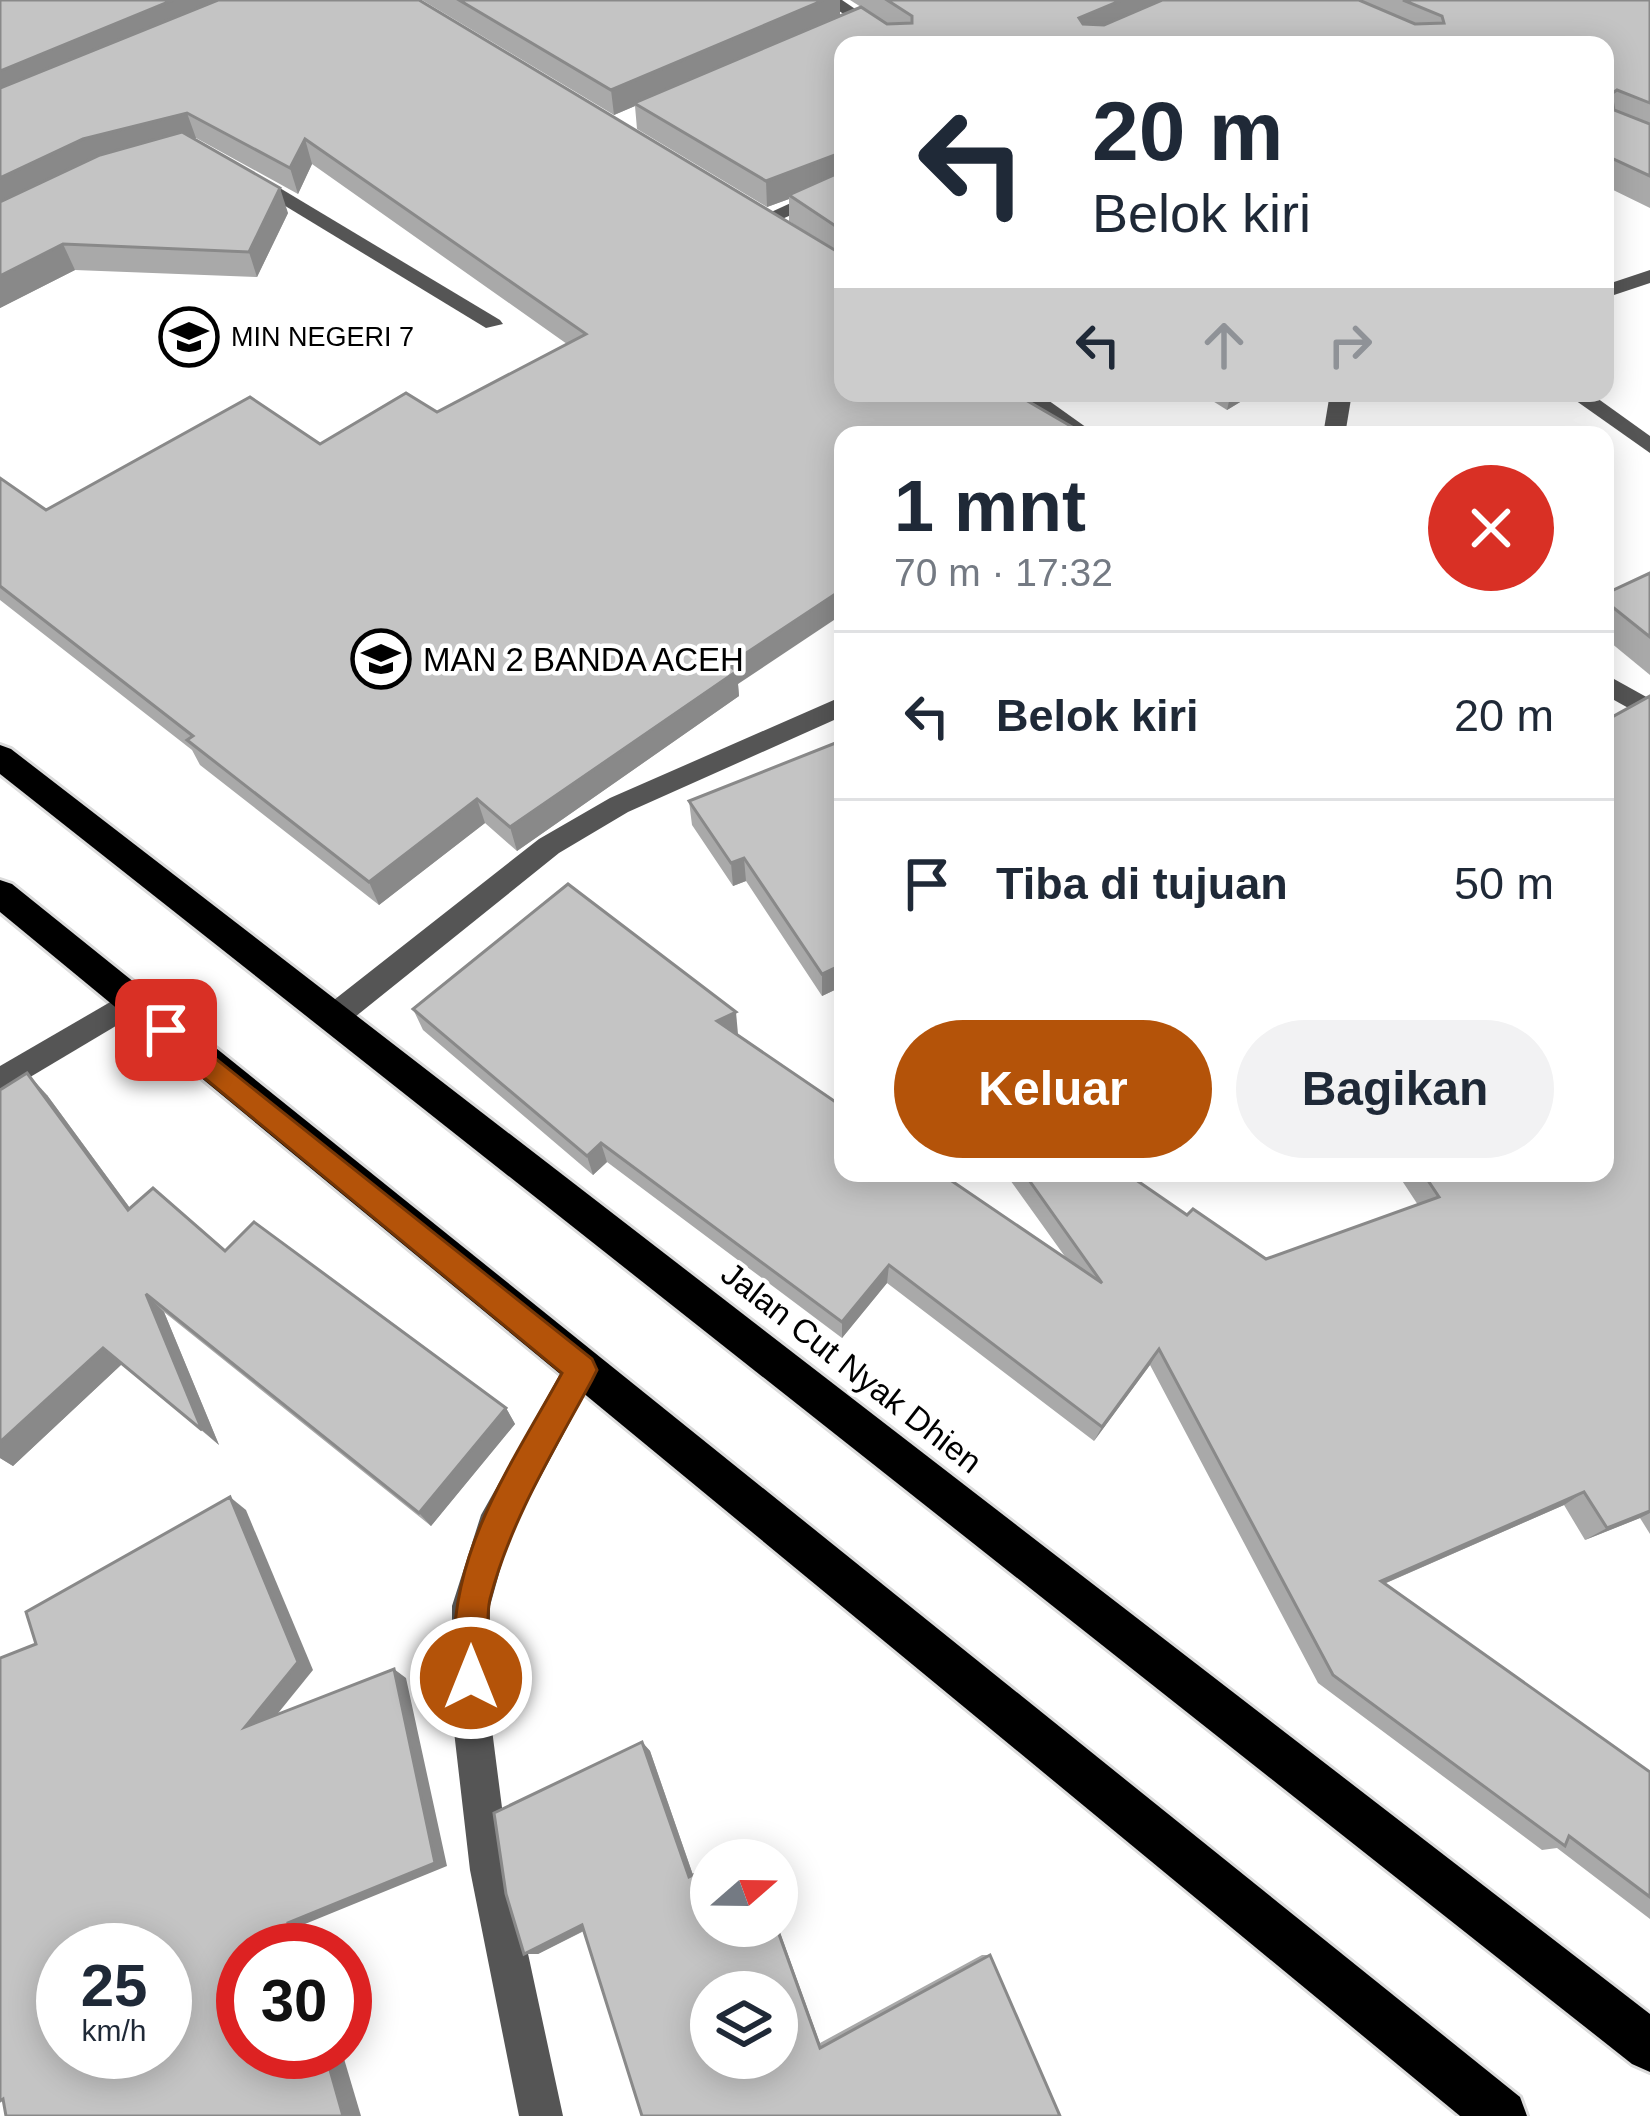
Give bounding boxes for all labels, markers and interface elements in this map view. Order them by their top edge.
icon: left [894,84,1050,240]
text: 20 m [1092,84,1283,178]
text: Belok kiri [1092,183,1311,243]
school or university icon: MIN NEGERI 7 [158,306,220,368]
icon: left [1065,312,1131,378]
icon: ahead [1191,312,1257,378]
icon: right [1317,312,1383,378]
place label: MIN NEGERI 7 [231,322,414,352]
button: close [1428,465,1554,591]
text: 1 mnt [894,466,1086,546]
text: 70 m · 17:32 [894,551,1113,594]
school or university icon: MAN 2 BANDA ACEH [350,628,412,690]
place label: MAN 2 BANDA ACEH [423,641,744,678]
icon: left [894,683,960,749]
text: Belok kiri [996,690,1199,741]
text: 20 m [1454,690,1554,741]
icon: arrive [894,851,960,917]
text: Tiba di tujuan [996,858,1288,909]
text: 50 m [1454,858,1554,909]
pin [115,979,217,1081]
icon: arrive [133,997,199,1063]
button: Keluar [894,1020,1212,1158]
button: Bagikan [1236,1020,1554,1158]
street label: Jalan Cut Nyak Dhien [715,1255,989,1480]
position arrow [408,1615,534,1741]
north arrow [690,1839,798,1947]
map controls [690,1839,798,2079]
speed limit sign: 30 [216,1923,372,2079]
text: 25 [81,1952,147,2019]
button: layers [690,1971,798,2079]
text: km/h [81,2014,147,2047]

